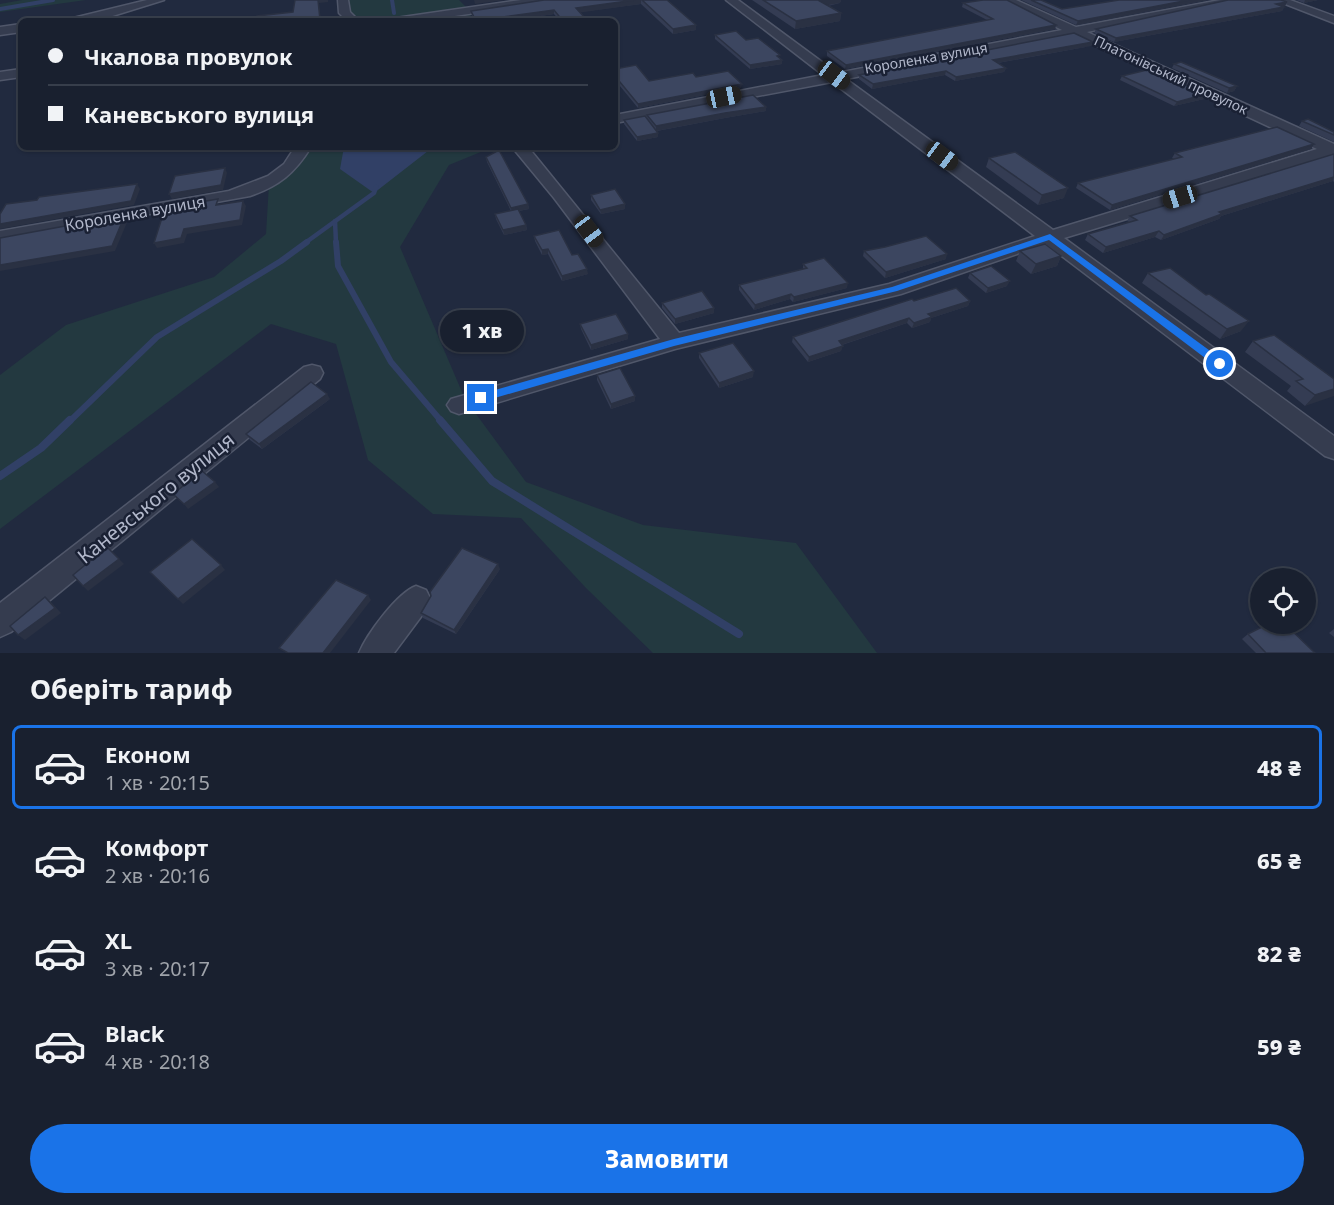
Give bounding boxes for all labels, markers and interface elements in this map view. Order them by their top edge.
street label: Платонівський провулок [1091,31,1252,119]
street label: Короленка вулиця [863,37,989,78]
text: Чкалова провулок [84,41,293,71]
car [814,57,854,93]
car [705,84,743,110]
text: Каневського вулиця [84,99,314,129]
car [922,138,962,174]
car [1160,183,1200,211]
street label: Короленка вулиця [63,190,207,236]
car [571,211,607,251]
callout: 1 хв [439,311,523,353]
text: 1 хв [462,317,502,344]
route start [1206,350,1233,377]
route end [467,384,494,411]
street label: Каневського вулиця [72,426,240,569]
map controls [1250,568,1316,634]
button: locate [1250,568,1316,634]
text: Оберіть тариф [30,670,233,707]
text: Економ [105,739,191,769]
icon: car [33,740,87,794]
text: 48 ₴ [1257,752,1301,782]
text: 1 хв · 20:15 [105,769,210,796]
text: Комфорт [105,832,208,862]
icon: car [33,833,87,887]
text: 65 ₴ [1257,845,1301,875]
text: 2 хв · 20:16 [105,862,210,889]
text: XL [105,925,132,955]
icon: car [33,926,87,980]
text: 82 ₴ [1257,938,1301,968]
text: 3 хв · 20:17 [105,955,210,982]
text: Black [105,1018,164,1048]
icon: car [33,1019,87,1073]
text: 59 ₴ [1257,1031,1301,1061]
text: 4 хв · 20:18 [105,1048,210,1075]
button: Замовити [30,1124,1304,1193]

